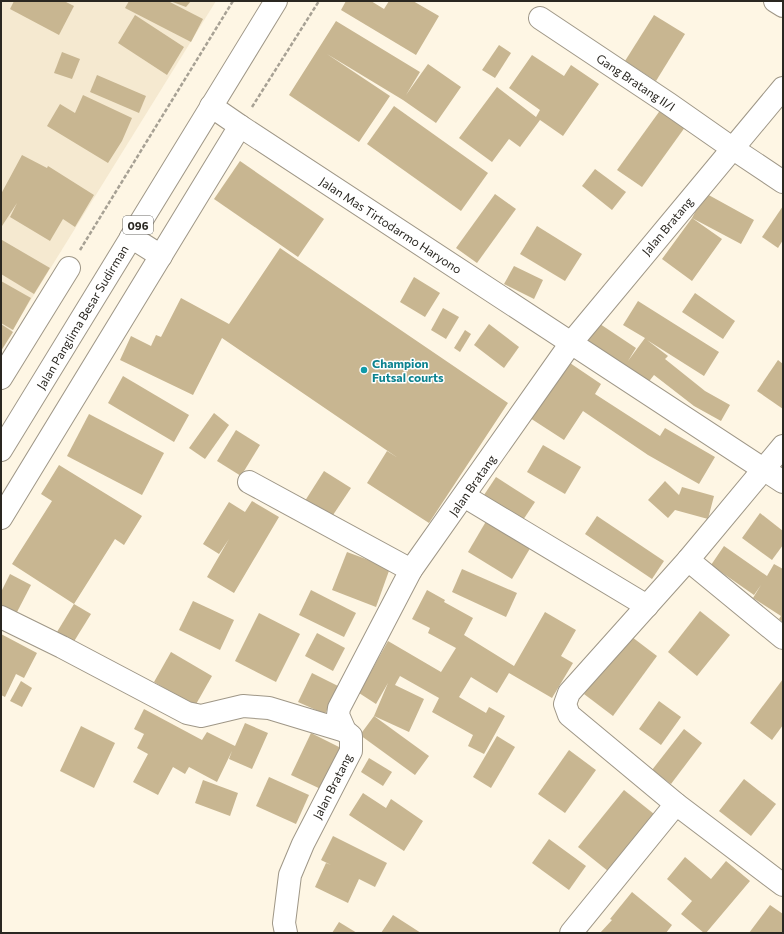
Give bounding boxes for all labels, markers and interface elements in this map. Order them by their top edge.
street label: Gang Bratang II/I [594,51,678,113]
street label: Jalan Mas Tirtodarmo Haryono [317,174,465,277]
street label: Jalan Bratang [639,194,696,259]
road number: 096 [123,216,153,234]
street label: Jalan Panglima Besar Sudirman [33,242,132,392]
place label: Champion Futsal courts [372,356,444,384]
marker: Champion Futsal courts [359,365,369,375]
street label: Jalan Bratang [446,451,499,519]
street label: Jalan Bratang [310,751,356,822]

